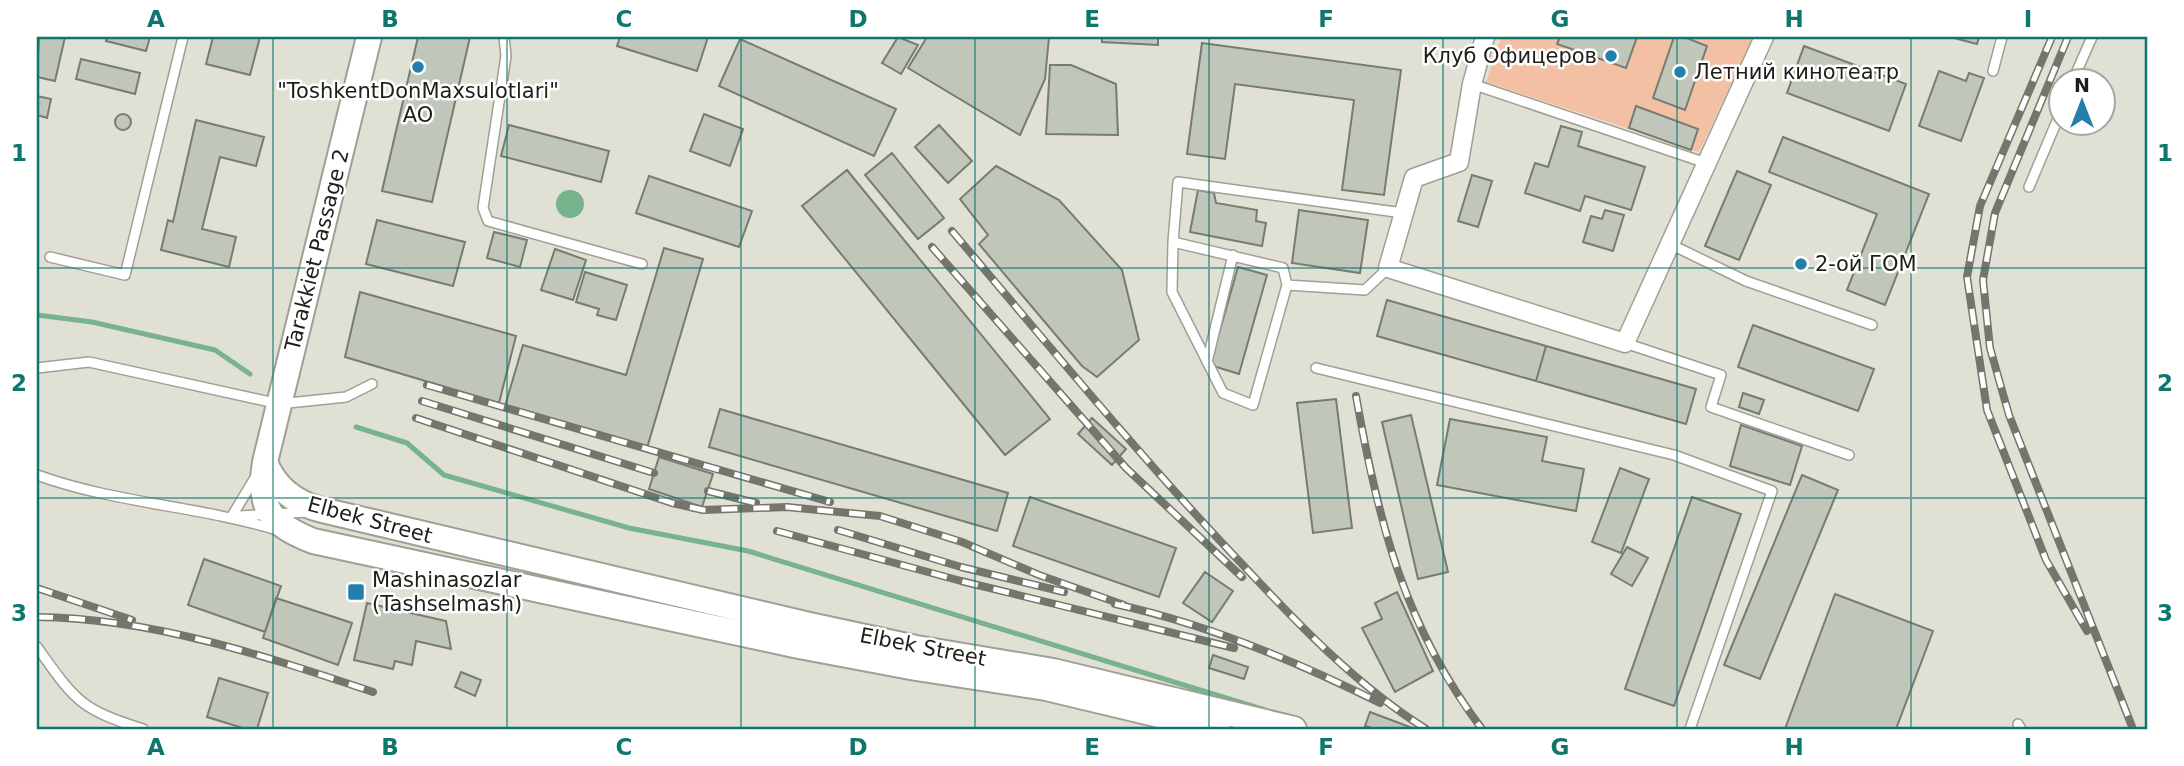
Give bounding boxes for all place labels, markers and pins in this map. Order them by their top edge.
place label: Клуб Офицеров [1423,44,1597,68]
marker: Клуб Офицеров [1603,48,1619,64]
marker: "ToshkentDonMaxsulotlari" AO [410,59,426,75]
place label: Летний кинотеатр [1694,60,1899,84]
marker: Летний кинотеатр [1672,64,1688,80]
place label: "ToshkentDonMaxsulotlari" AO [277,79,559,127]
place label: 2-ой ГОМ [1815,252,1917,276]
marker: 2-ой ГОМ [1793,256,1809,272]
place label: Mashinasozlar (Tashselmash) [372,568,522,616]
marker: Mashinasozlar (Tashselmash) [346,582,366,602]

